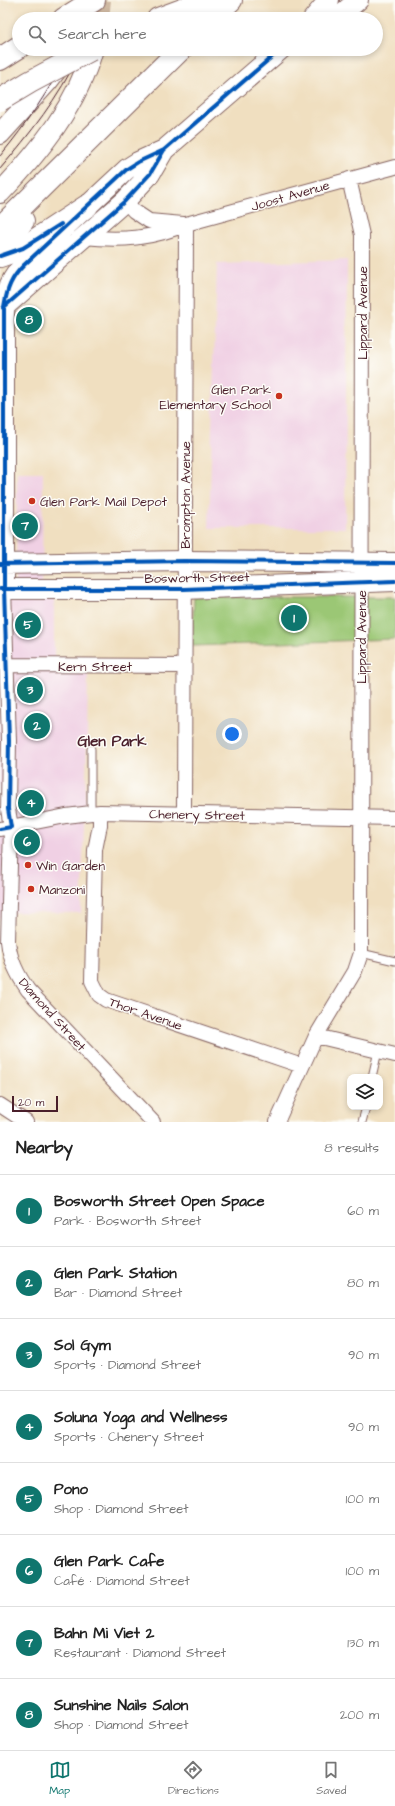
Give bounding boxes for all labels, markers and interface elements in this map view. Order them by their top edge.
search box [12,12,383,56]
icon: search [26,23,48,45]
text: Search here [58,24,147,45]
street label: Joost Avenue [249,176,332,216]
street label: Lippard Avenue [354,266,372,360]
pin: 8 [16,305,42,335]
place label: Glen Park Elementary School [160,381,271,415]
marker: Glen Park Elementary School [274,391,284,401]
street label: Brompton Avenue [177,441,195,549]
place label: Glen Park Mail Depot [40,493,168,511]
marker: Glen Park Mail Depot [27,496,37,506]
pin: 7 [12,511,38,541]
street label: Bosworth Street [144,568,250,588]
street label: Lippard Avenue [353,590,371,684]
pin: 1 [281,603,307,633]
pin: 5 [15,610,41,640]
street label: Kern Street [58,658,133,676]
pin: 3 [17,675,43,705]
pin: 2 [24,711,50,741]
your location [222,724,242,744]
district label: Glen Park [77,731,147,752]
pin: 4 [18,788,44,818]
street label: Chenery Street [149,805,246,826]
pin: 6 [14,827,40,857]
place label: Win Garden [36,857,105,875]
marker: Win Garden [23,860,33,870]
place label: Manzoni [39,881,85,899]
marker: Manzoni [26,884,36,894]
street label: Diamond Street [14,974,91,1056]
street label: Thor Avenue [107,993,185,1035]
map controls [347,1074,383,1110]
button: layers [347,1074,383,1110]
scale bar [12,1094,58,1113]
text: 20 m [18,1095,44,1110]
text: Nearby [16,1136,73,1160]
text: 8 results [324,1139,379,1157]
text: Bosworth Street Open Space [54,1191,265,1212]
text: 1 [28,1202,30,1220]
text: 60 m [347,1202,379,1220]
text: Park · Bosworth Street [54,1212,201,1230]
text: Glen Park Station [54,1263,177,1284]
text: 2 [25,1274,33,1292]
text: 80 m [347,1274,379,1292]
text: Bar · Diamond Street [54,1284,182,1302]
text: Sol Gym [54,1335,111,1356]
text: 3 [26,1346,32,1364]
text: 90 m [348,1346,379,1364]
text: Sports · Diamond Street [54,1356,201,1374]
text: Soluna Yoga and Wellness [54,1407,227,1428]
text: 4 [25,1418,33,1436]
text: 90 m [348,1418,379,1436]
text: Sports · Chenery Street [54,1428,204,1446]
text: Pono [54,1479,88,1500]
text: 5 [24,1490,34,1508]
text: 100 m [346,1490,379,1508]
text: Shop · Diamond Street [54,1500,189,1518]
text: Glen Park Cafe [54,1551,164,1572]
text: 6 [25,1562,33,1580]
text: 100 m [346,1562,379,1580]
text: Café · Diamond Street [54,1572,190,1590]
text: Bahn Mi Viet 2 [54,1623,154,1644]
text: 7 [25,1634,33,1652]
text: 130 m [347,1634,379,1652]
text: Restaurant · Diamond Street [54,1644,226,1662]
text: Sunshine Nails Salon [54,1695,188,1716]
text: 8 [25,1706,33,1724]
text: 200 m [340,1706,379,1724]
text: Shop · Diamond Street [54,1716,189,1734]
tab: Map [49,1759,71,1798]
tab: Directions [168,1759,219,1798]
tab: Saved [316,1759,346,1798]

